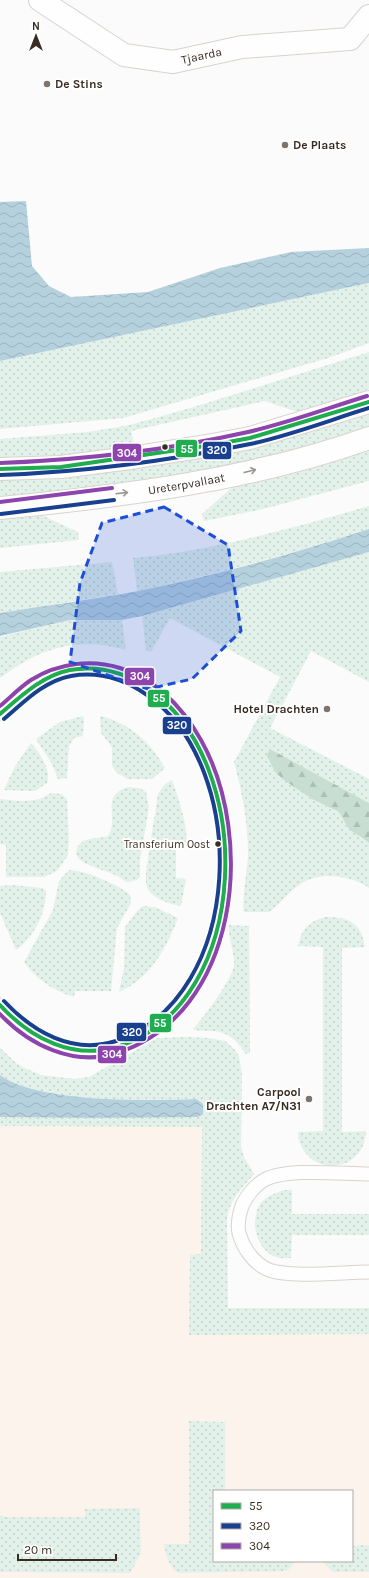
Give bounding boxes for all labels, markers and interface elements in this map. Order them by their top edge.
north arrow [16,16,56,56]
text: N [32,20,40,33]
street label: Tjaarda [180,45,223,67]
place label: De Stins [55,77,103,91]
marker: De Stins [42,79,52,89]
place label: De Plaats [293,138,346,152]
marker: De Plaats [280,140,290,150]
line badge: 55 [175,439,198,458]
line badge: 320 [202,441,232,460]
unlabelled marker [160,442,170,452]
line badge: 304 [112,443,142,462]
text: 55 [181,443,193,456]
text: 320 [207,444,227,457]
text: 304 [117,447,138,460]
one-way arrow [243,467,256,475]
street label: Ureterpvallaat [147,470,226,497]
one-way arrow [115,489,128,497]
line badge: 304 [124,667,155,686]
text: 304 [130,670,151,683]
line badge: 55 [147,689,170,708]
text: 55 [153,692,165,705]
place label: Hotel Drachten [234,702,319,716]
marker: Hotel Drachten [322,704,332,714]
line badge: 320 [162,716,192,735]
text: 320 [167,719,187,732]
place label: Transferium Oost [124,838,210,851]
marker: Transferium Oost [213,839,223,849]
line badge: 55 [149,1013,172,1033]
text: 55 [154,1017,166,1030]
line badge: 320 [116,1022,147,1042]
text: 320 [122,1026,142,1039]
line badge: 304 [97,1045,127,1064]
text: 304 [102,1048,123,1061]
place label: Carpool Drachten A7/N31 [206,1085,301,1113]
marker: Carpool Drachten A7/N31 [304,1094,314,1104]
legend [213,1490,353,1562]
text: 55 [249,1499,263,1513]
text: 320 [249,1519,270,1533]
scale bar [18,1536,116,1562]
text: 304 [249,1539,270,1553]
text: 20 m [24,1543,52,1557]

